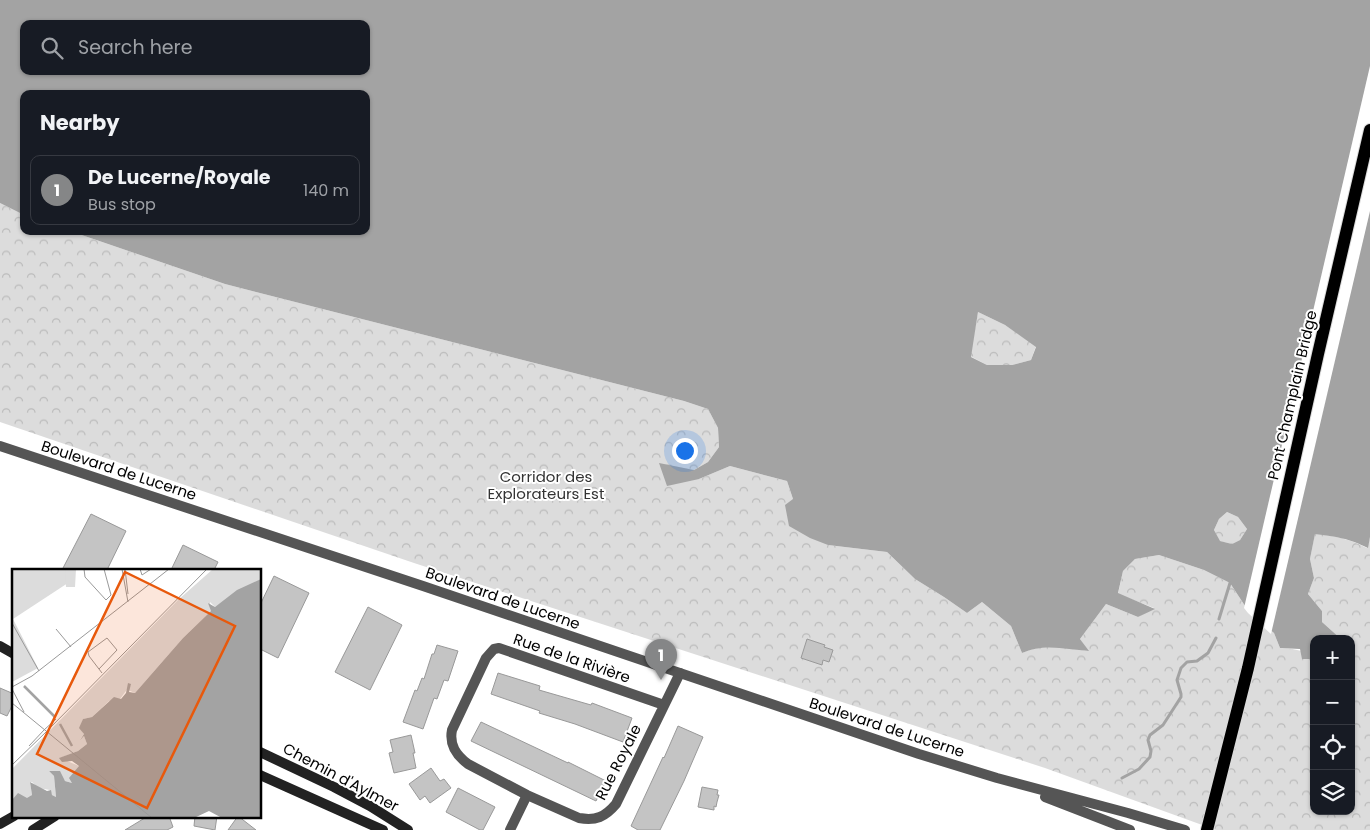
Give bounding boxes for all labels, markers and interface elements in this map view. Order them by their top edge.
search box [20,20,370,75]
icon: search [38,34,66,62]
text: Search here [78,34,192,61]
text: Nearby [40,108,120,137]
text: De Lucerne/Royale [88,164,271,191]
text: 1 [54,179,60,202]
text: 140 m [303,179,349,202]
text: Bus stop [88,193,156,216]
street label: Pont Champlain Bridge [1262,308,1322,482]
street label: Boulevard de Lucerne [39,435,199,505]
your location [672,438,698,464]
park label: Corridor des Explorateurs Est [488,466,604,504]
street label: Boulevard de Lucerne [423,562,583,634]
inset map [12,569,261,818]
street label: Rue de la Rivière [511,628,633,688]
map controls [1310,635,1355,815]
button: + [1310,635,1355,680]
pin: 1 [645,639,677,680]
button: − [1310,680,1355,725]
street label: Boulevard de Lucerne [807,692,967,762]
street label: Rue Royale [590,721,646,803]
button: locate [1310,725,1355,770]
street label: Chemin d'Aylmer [279,738,403,817]
button: layers [1310,770,1355,815]

